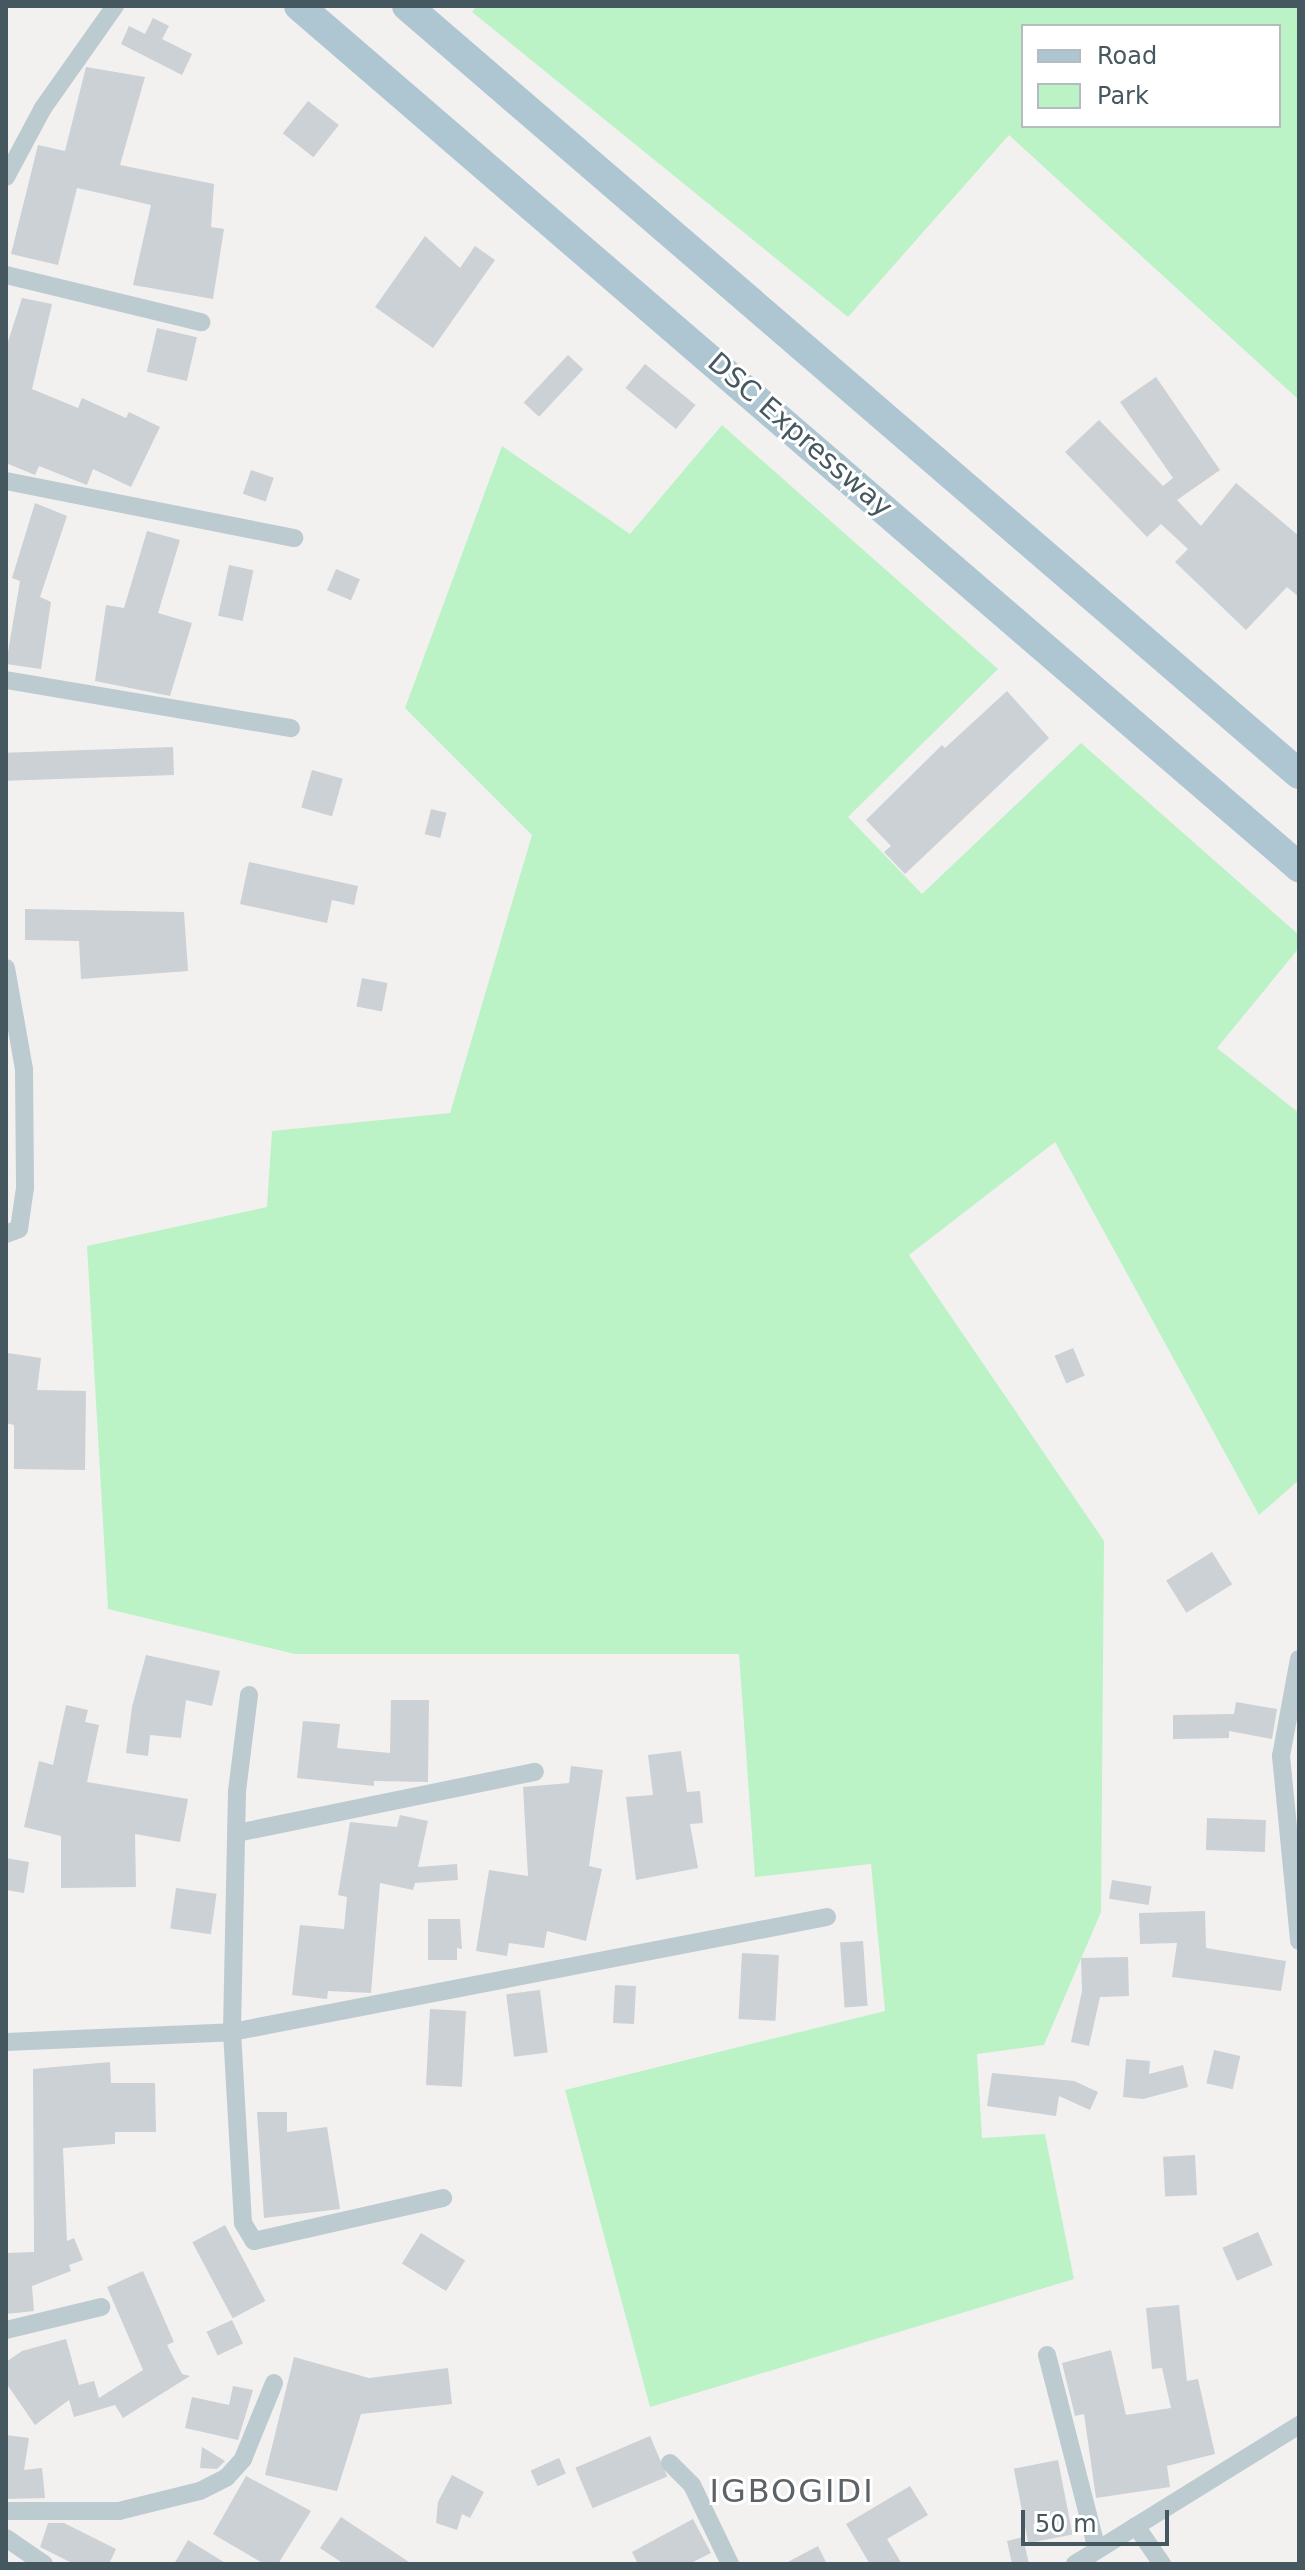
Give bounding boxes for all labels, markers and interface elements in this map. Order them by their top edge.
legend [1021,24,1281,128]
text: Road [1097,42,1157,70]
text: Park [1097,82,1149,110]
street label: DSC Expressway [701,346,899,524]
district label: IGBOGIDI [709,2472,875,2510]
scale bar [1025,2494,1173,2544]
text: 50 m [1035,2510,1097,2538]

